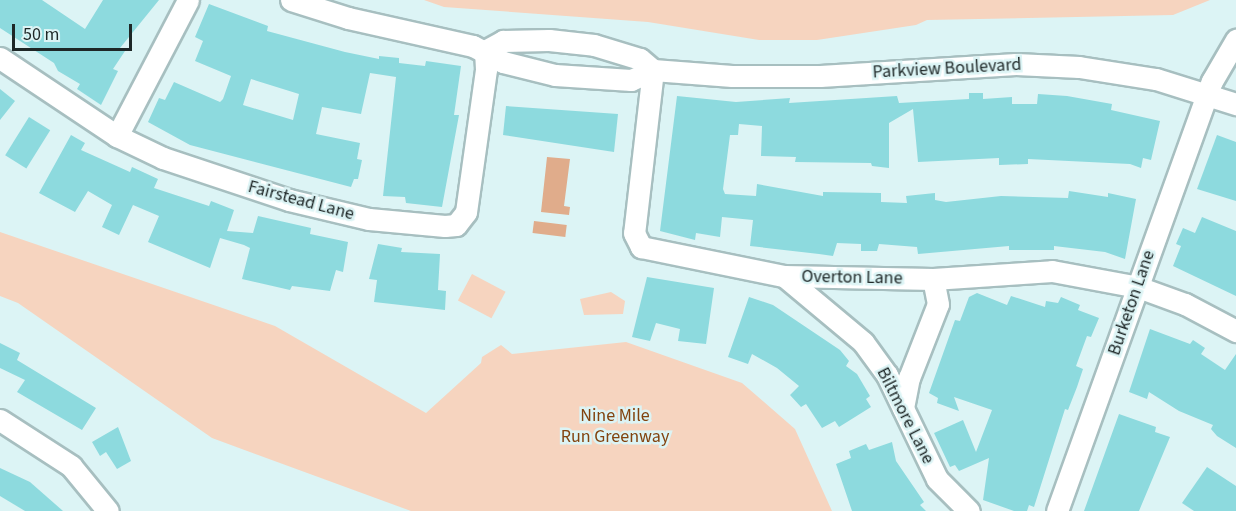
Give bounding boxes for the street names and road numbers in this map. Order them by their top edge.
street label: Parkview Boulevard [872,54,1022,84]
street label: Fairstead Lane [246,176,356,226]
street label: Burketon Lane [1104,248,1160,358]
street label: Overton Lane [801,266,903,290]
street label: Biltmore Lane [871,364,939,468]

